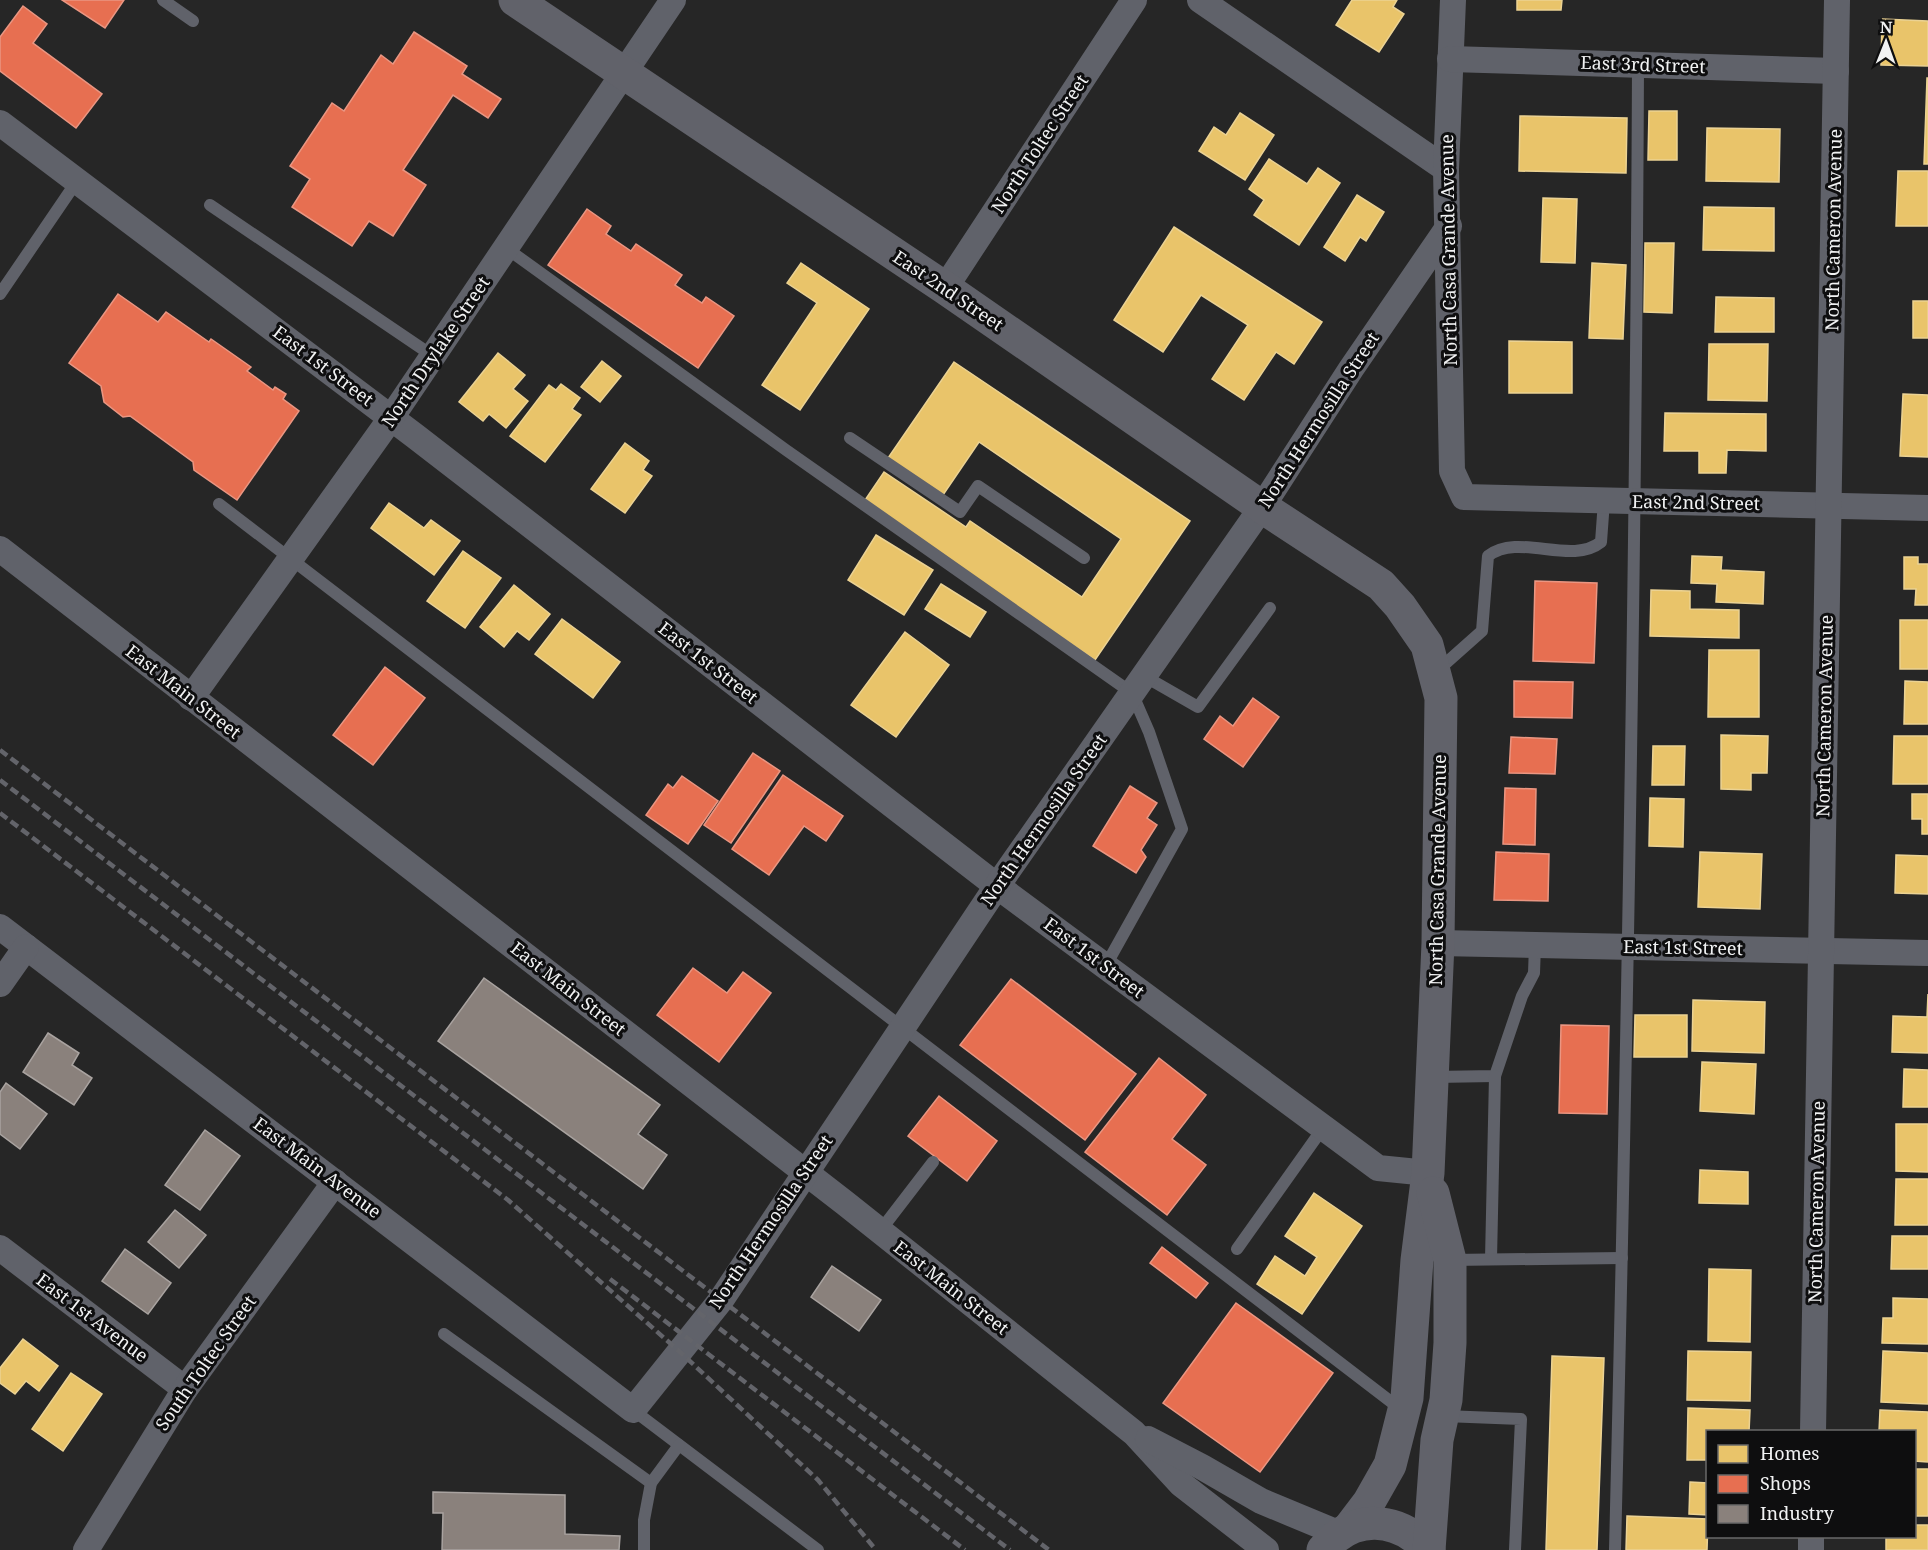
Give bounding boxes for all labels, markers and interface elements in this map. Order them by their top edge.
north arrow [1856,12,1916,72]
text: N [1880,16,1893,38]
street label: East 3rd Street [1580,50,1706,78]
street label: North Toltec Street [985,69,1093,217]
street label: North Cameron Avenue [1819,129,1847,331]
street label: North Casa Grande Avenue [1434,134,1462,366]
street label: East 2nd Street [889,244,1008,336]
street label: North Drylake Street [376,271,495,432]
street label: East 1st Street [269,320,379,411]
street label: North Hermosilla Street [1252,327,1384,512]
street label: East 2nd Street [1632,489,1760,515]
street label: North Cameron Avenue [1810,615,1838,817]
street label: East 1st Street [654,616,763,709]
street label: East Main Street [121,639,246,744]
street label: North Hermosilla Street [975,729,1112,910]
street label: North Casa Grande Avenue [1423,754,1451,986]
street label: East 1st Street [1040,912,1150,1003]
street label: East 1st Street [1623,934,1743,960]
street label: East Main Street [506,936,631,1041]
street label: North Cameron Avenue [1802,1101,1830,1303]
street label: East Main Avenue [249,1111,386,1223]
street label: North Hermosilla Street [703,1130,837,1313]
street label: East Main Street [889,1235,1014,1340]
street label: East 1st Avenue [32,1267,153,1367]
street label: South Toltec Street [150,1290,261,1435]
legend [1706,1430,1916,1538]
text: Homes [1760,1441,1819,1465]
text: Shops [1760,1471,1811,1495]
text: Industry [1760,1501,1835,1525]

